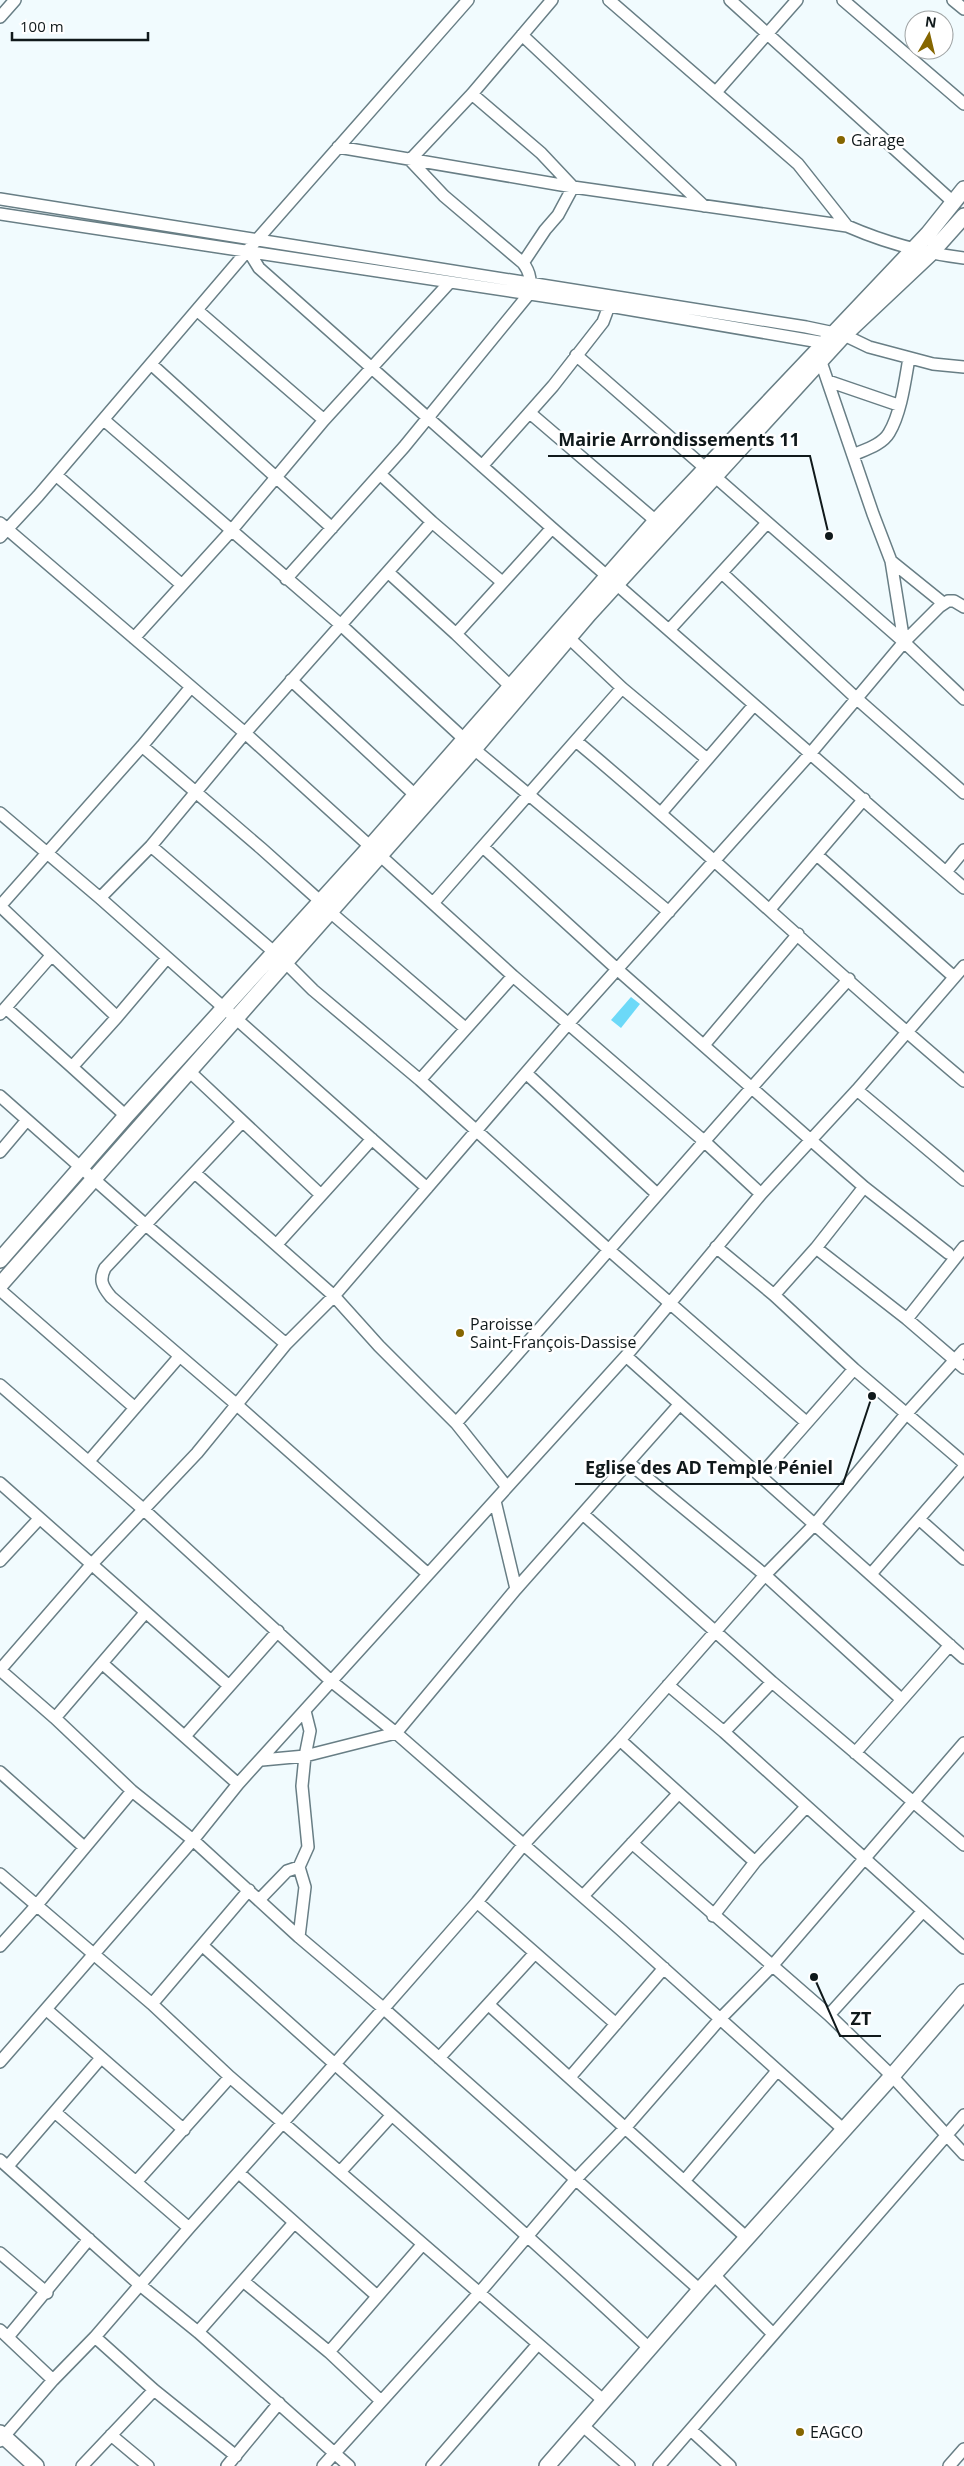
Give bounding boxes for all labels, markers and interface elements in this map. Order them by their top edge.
scale bar [12,10,149,42]
north arrow [904,10,954,60]
text: N [924,11,938,32]
text: 100 m [20,16,64,36]
place label: Garage [851,129,905,151]
marker: Garage [835,134,847,146]
callout: Mairie Arrondissements 11 [548,423,810,456]
text: Mairie Arrondissements 11 [558,427,800,451]
place label: Paroisse Saint-François-Dassise [470,1313,636,1353]
marker: Paroisse Saint-François-Dassise [454,1327,466,1339]
callout: Eglise des AD Temple Péniel [575,1451,843,1484]
text: Eglise des AD Temple Péniel [585,1455,833,1479]
callout: ZT [840,2003,881,2036]
text: ZT [851,2006,872,2030]
place label: EAGCO [810,2421,863,2443]
marker: EAGCO [794,2426,806,2438]

